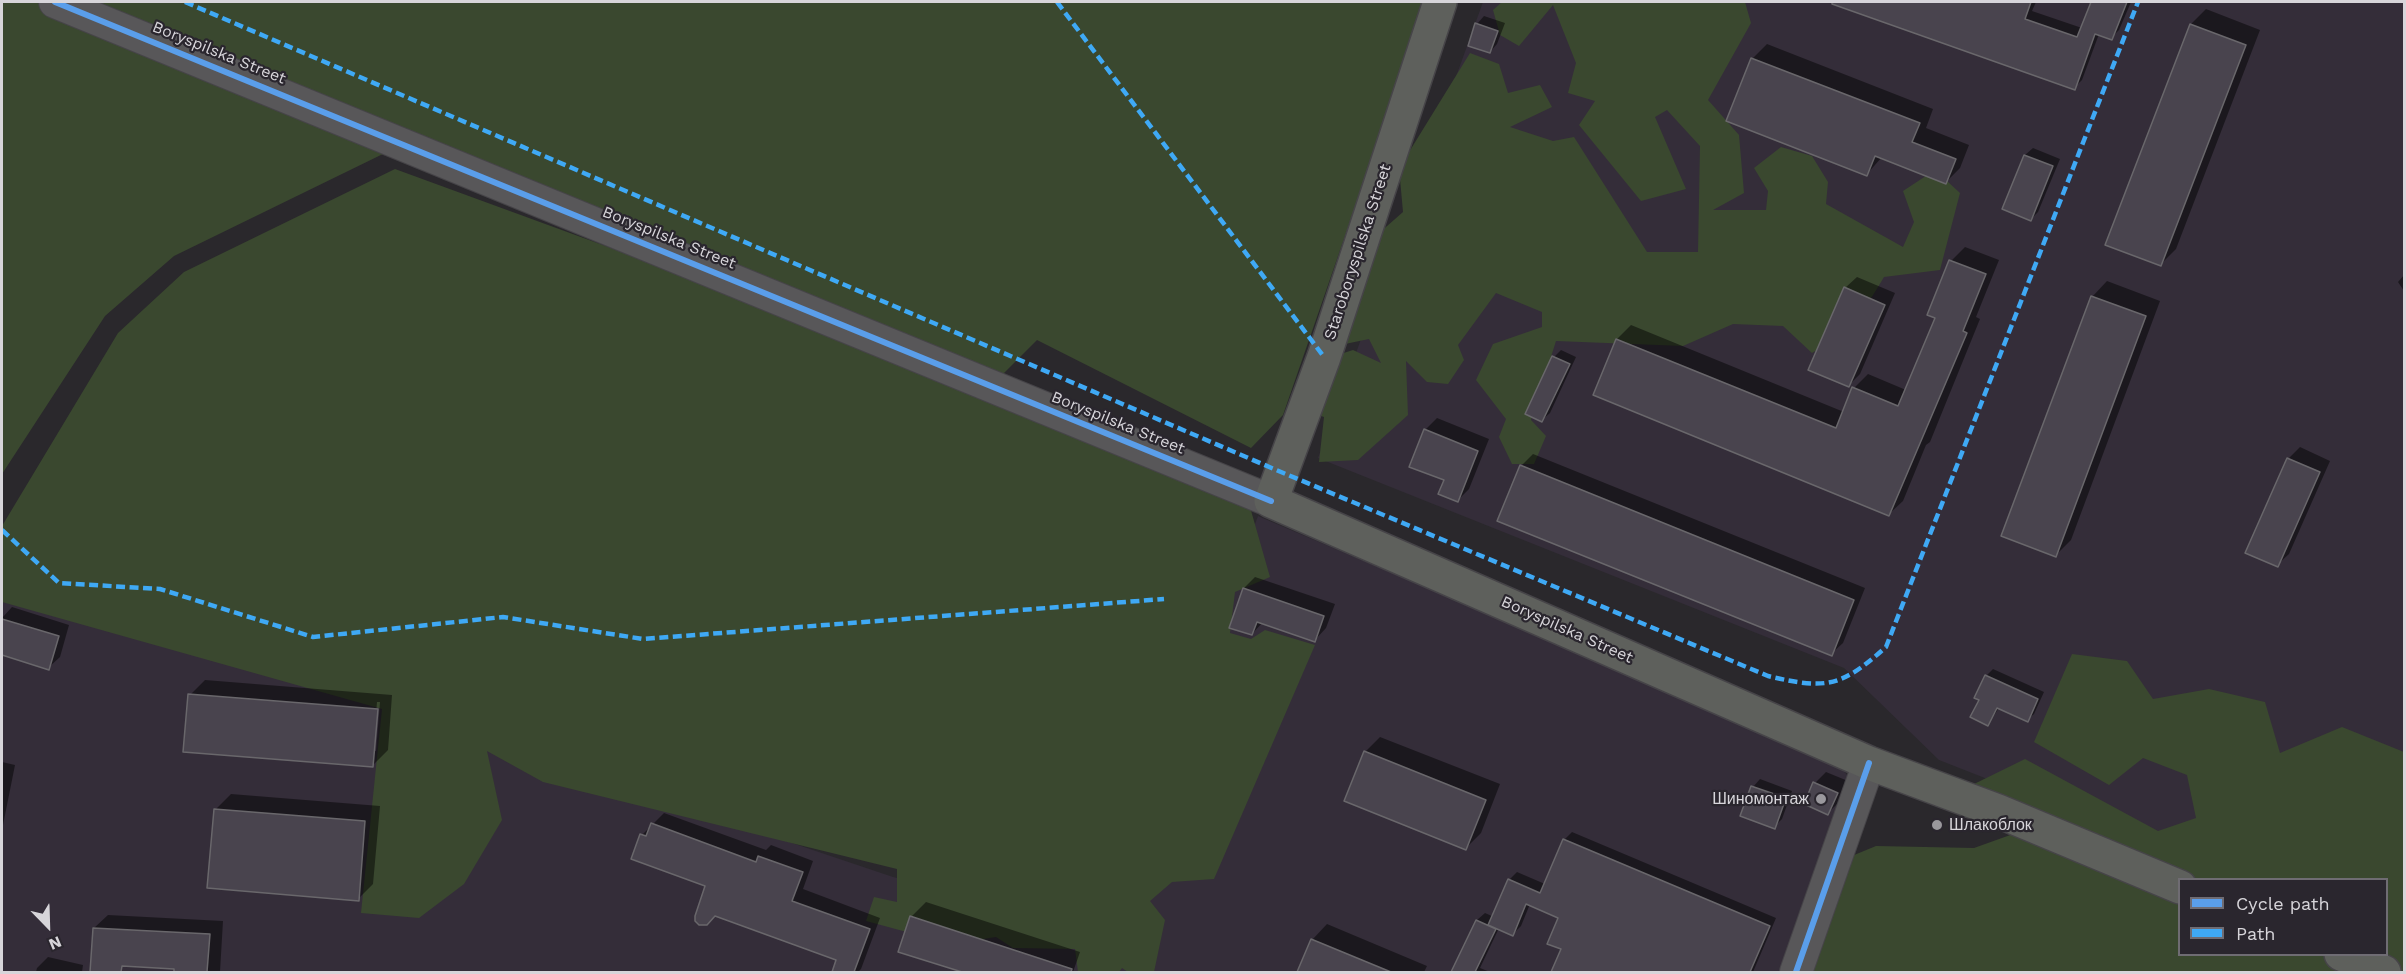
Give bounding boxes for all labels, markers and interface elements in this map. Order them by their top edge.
street label: Boryspilska Street [149,17,289,89]
street label: Staroboryspilska Street [1320,162,1396,342]
street label: Boryspilska Street [599,202,739,274]
street label: Boryspilska Street [1048,387,1188,459]
street label: Boryspilska Street [1498,592,1636,668]
place label: Шиномонтаж [1712,789,1809,809]
marker: Шиномонтаж [1814,792,1828,806]
place label: Шлакоблок [1949,815,2032,835]
marker: Шлакоблок [1930,818,1944,832]
legend [2178,878,2388,956]
text: Cycle path [2236,893,2330,914]
north arrow [18,896,78,956]
text: Path [2236,923,2276,944]
text: N [46,932,64,954]

